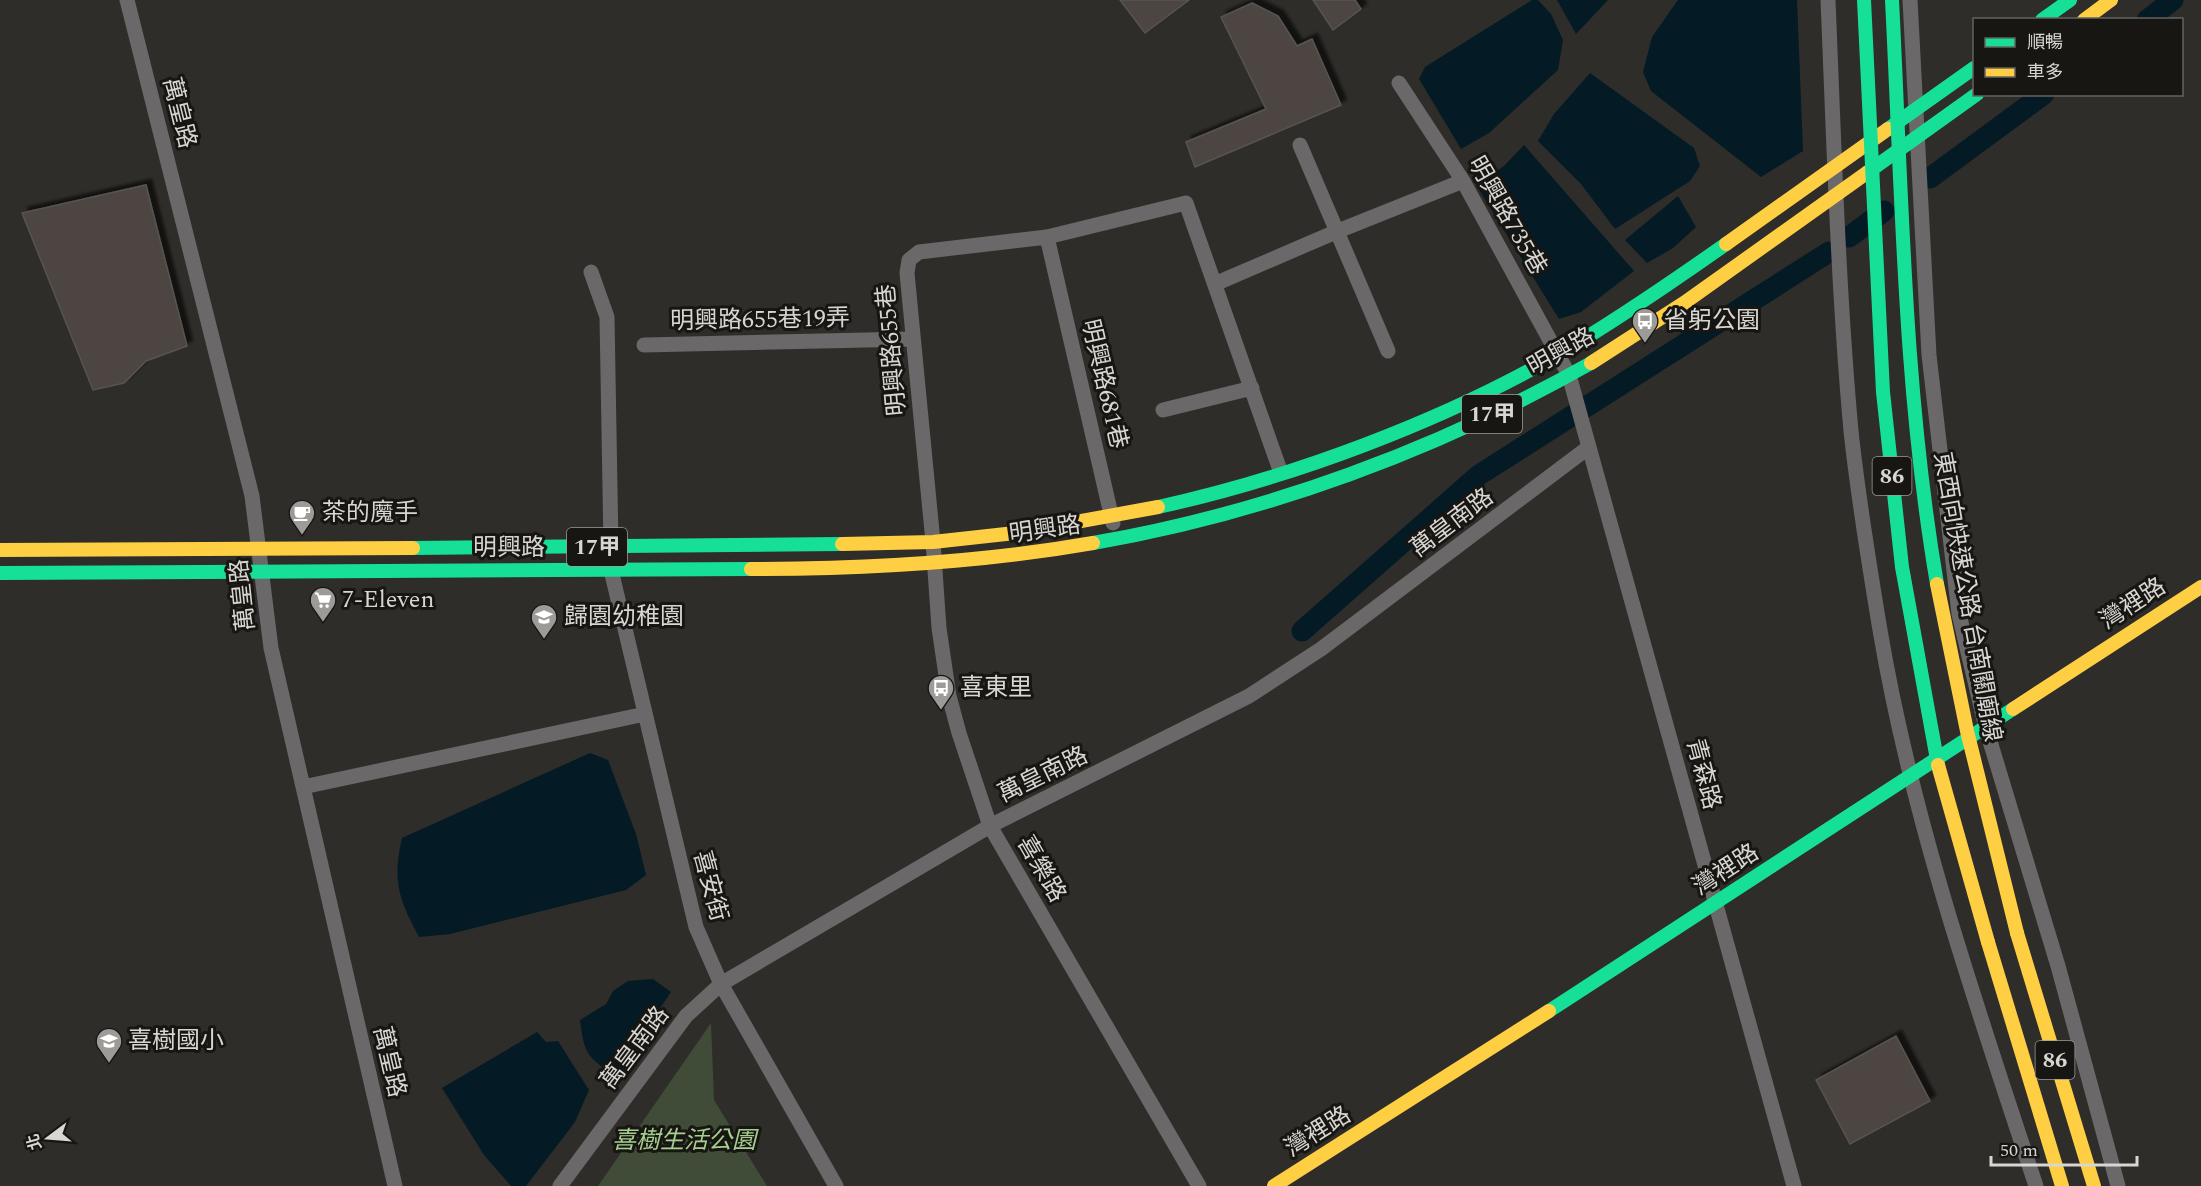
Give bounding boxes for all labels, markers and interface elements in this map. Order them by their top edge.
legend [1973,18,2183,96]
text: 順暢 [2027,29,2063,56]
text: 車多 [2027,59,2063,86]
street label: 萬皇路 [153,74,205,152]
street label: 明興路735巷 [1458,150,1556,282]
street label: 明興路655巷 [868,283,916,417]
street label: 明興路655巷19弄 [670,300,850,340]
place label: 省躬公園 [1664,303,1760,339]
bus stop icon: 省躬公園 [1630,306,1660,344]
street label: 明興路681巷 [1072,316,1136,452]
street label: 明興路 [1521,319,1601,385]
road number: 17甲 [1462,395,1522,433]
street label: 東西向快速公路 台南關廟線 [1924,449,2010,745]
road number: 86 [1872,457,1912,495]
street label: 萬皇南路 [1403,480,1501,566]
place label: 茶的魔手 [322,495,418,531]
cafe icon: 茶的魔手 [287,498,317,536]
street label: 明興路 [1007,507,1083,553]
road number: 17甲 [567,528,627,566]
street label: 明興路 [473,530,545,566]
street label: 萬皇路 [221,557,265,633]
street label: 灣裡路 [2093,569,2173,639]
place label: 7-Eleven [342,582,434,618]
supermarket icon: 7-Eleven [308,585,338,623]
place label: 歸園幼稚園 [564,599,684,635]
school or university icon: 歸園幼稚園 [529,602,559,640]
place label: 喜東里 [960,670,1032,706]
bus stop icon: 喜東里 [926,673,956,711]
street label: 青森路 [1676,735,1730,813]
street label: 萬皇南路 [992,738,1094,812]
street label: 喜樂路 [1007,829,1075,909]
street label: 灣裡路 [1686,835,1766,905]
street label: 喜安街 [683,847,737,925]
street label: 萬皇南路 [592,999,678,1097]
place label: 喜樹國小 [128,1023,224,1059]
street label: 萬皇路 [363,1023,415,1101]
school or university icon: 喜樹國小 [94,1026,124,1064]
road number: 86 [2036,1041,2074,1079]
street label: 灣裡路 [1278,1098,1358,1166]
north arrow [18,1108,78,1168]
park label: 喜樹生活公園 [612,1123,759,1159]
scale bar [1991,1129,2136,1167]
text: 北 [21,1131,48,1153]
text: 50 m [2000,1137,2038,1164]

